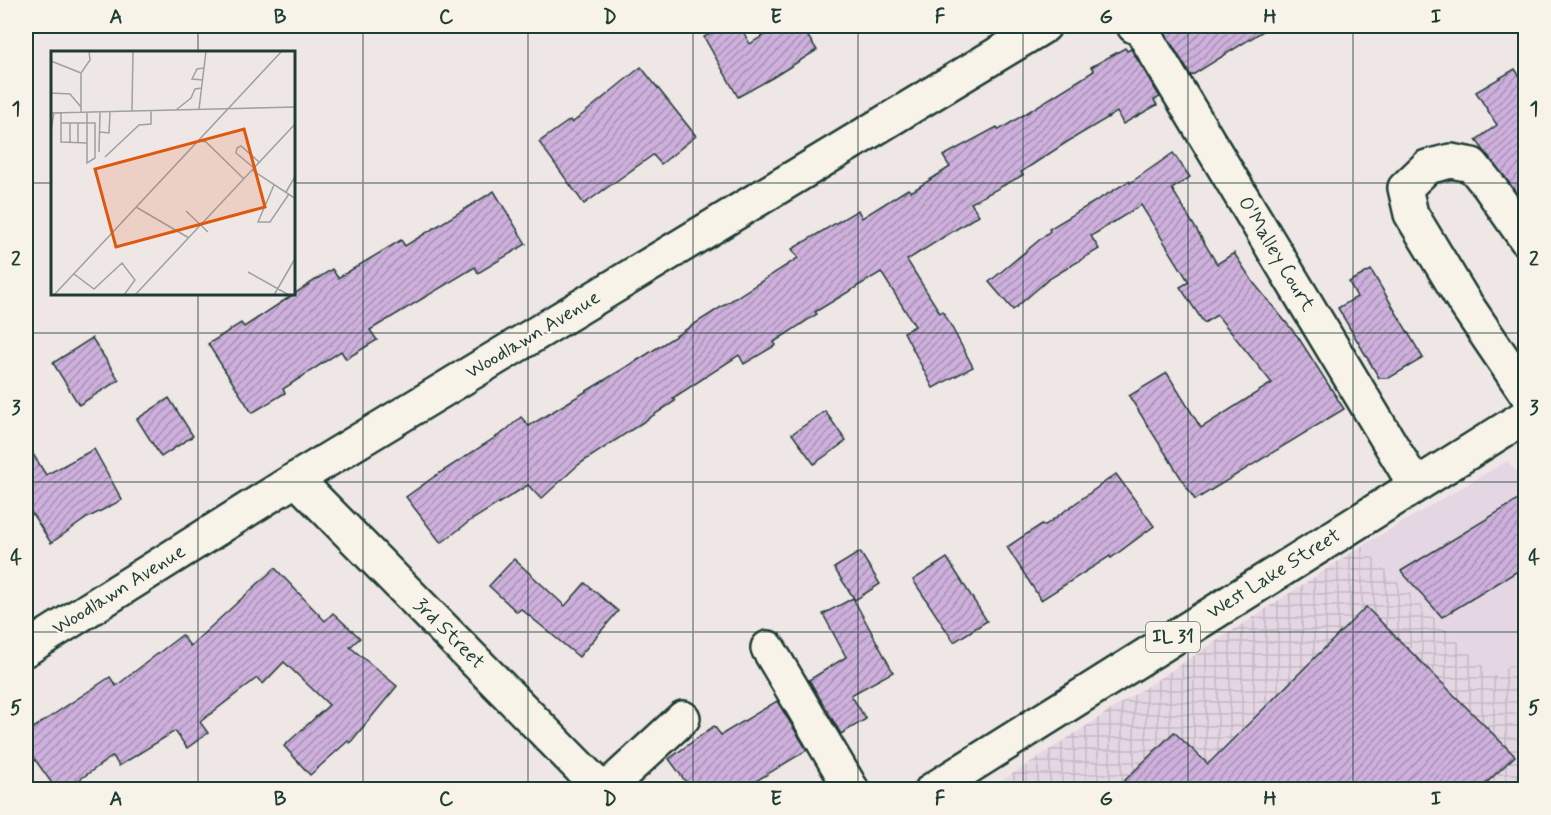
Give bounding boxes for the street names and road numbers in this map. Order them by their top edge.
street label: O'Malley Court [1231,191,1321,317]
street label: Woodlawn Avenue [461,284,605,386]
street label: West Lake Street [1202,522,1346,626]
street label: Woodlawn Avenue [47,538,191,642]
street label: 3rd Street [407,592,491,676]
road number: IL 31 [1146,622,1200,652]

